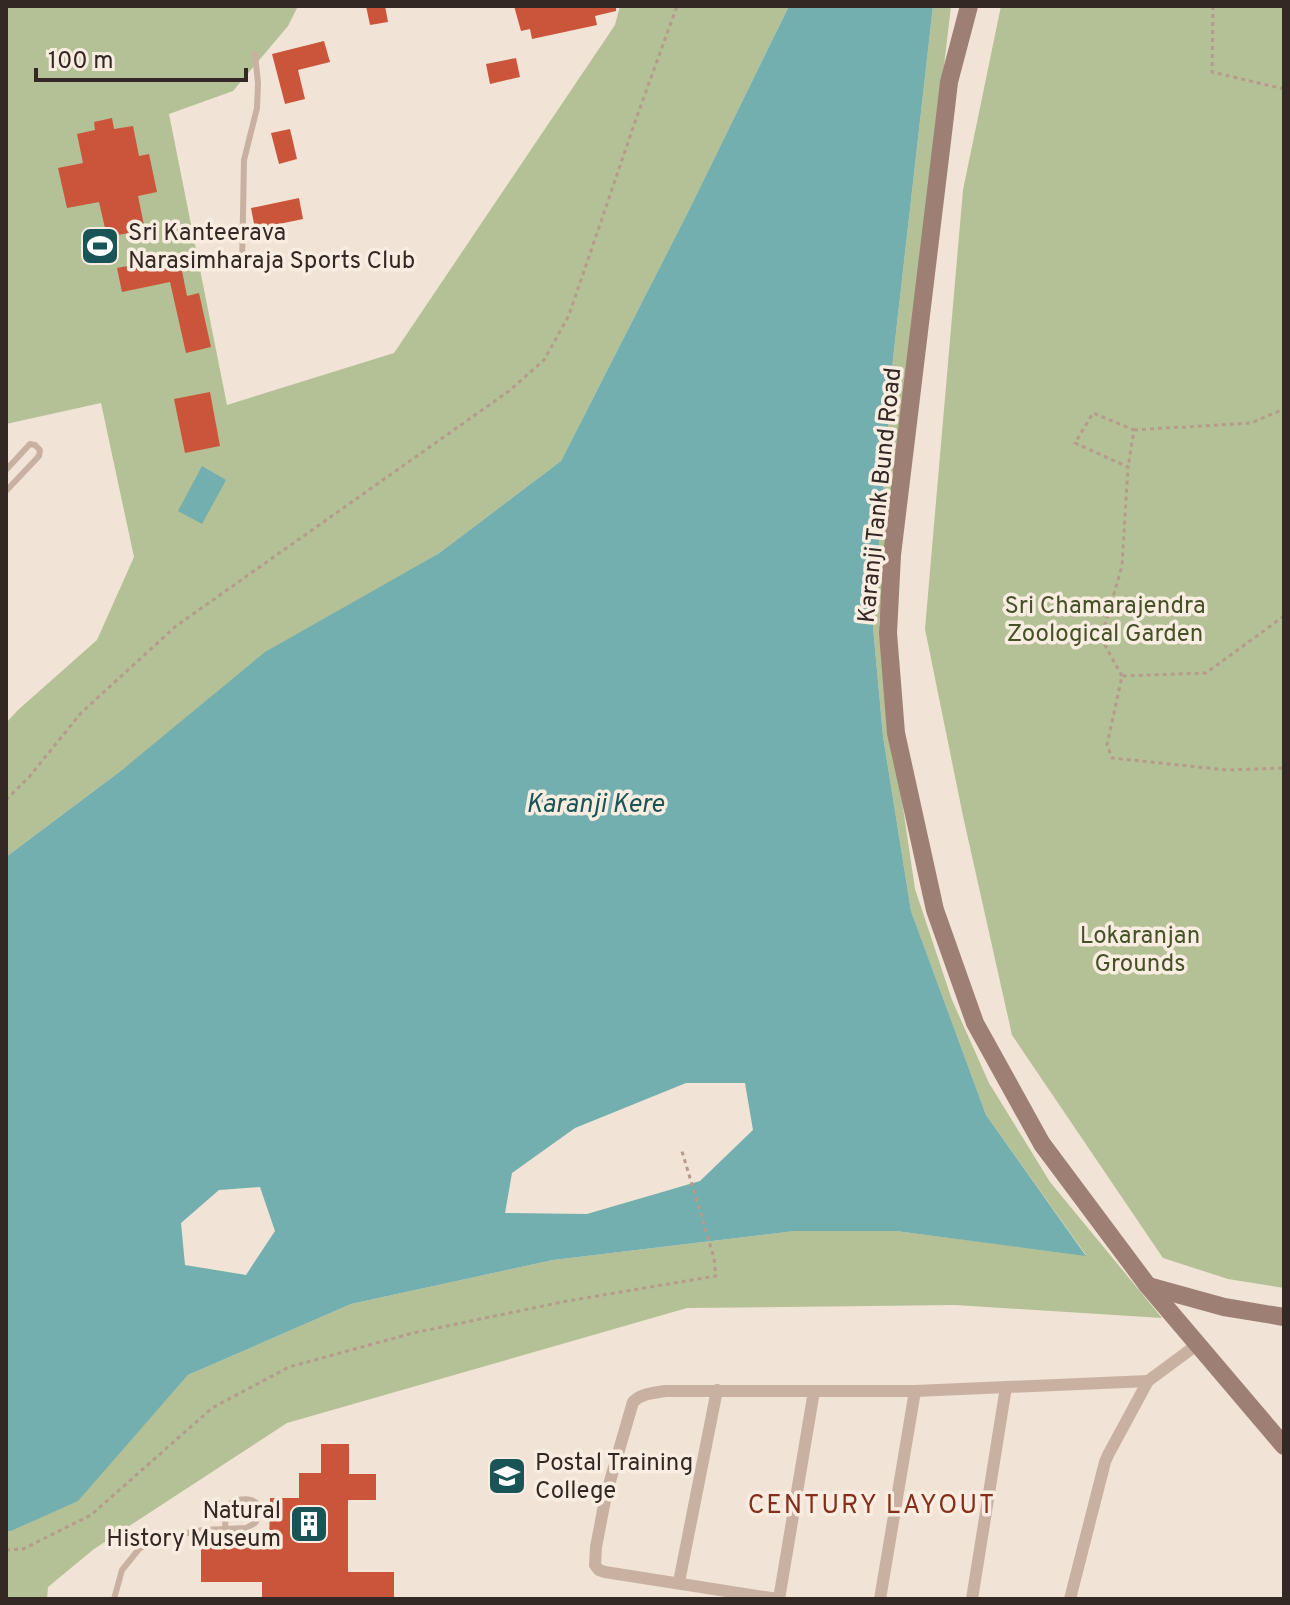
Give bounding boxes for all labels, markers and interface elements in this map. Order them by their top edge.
scale bar [36,32,246,82]
text: 100 m [48,47,114,77]
place label: Sri Kanteerava Narasimharaja Sports Club [128,219,415,277]
sports icon: Sri Kanteerava Narasimharaja Sports Club [79,225,121,267]
street label: Karanji Tank Bund Road [853,366,909,624]
park label: Sri Chamarajendra Zoological Garden [1004,592,1206,650]
water label: Karanji Kere [526,789,665,822]
park label: Lokaranjan Grounds [1080,922,1200,980]
place label: Postal Training College [535,1449,693,1507]
school or university icon: Postal Training College [486,1455,528,1497]
district label: CENTURY LAYOUT [748,1490,996,1523]
place label: Natural History Museum [106,1497,281,1555]
building icon: Natural History Museum [288,1503,330,1545]

